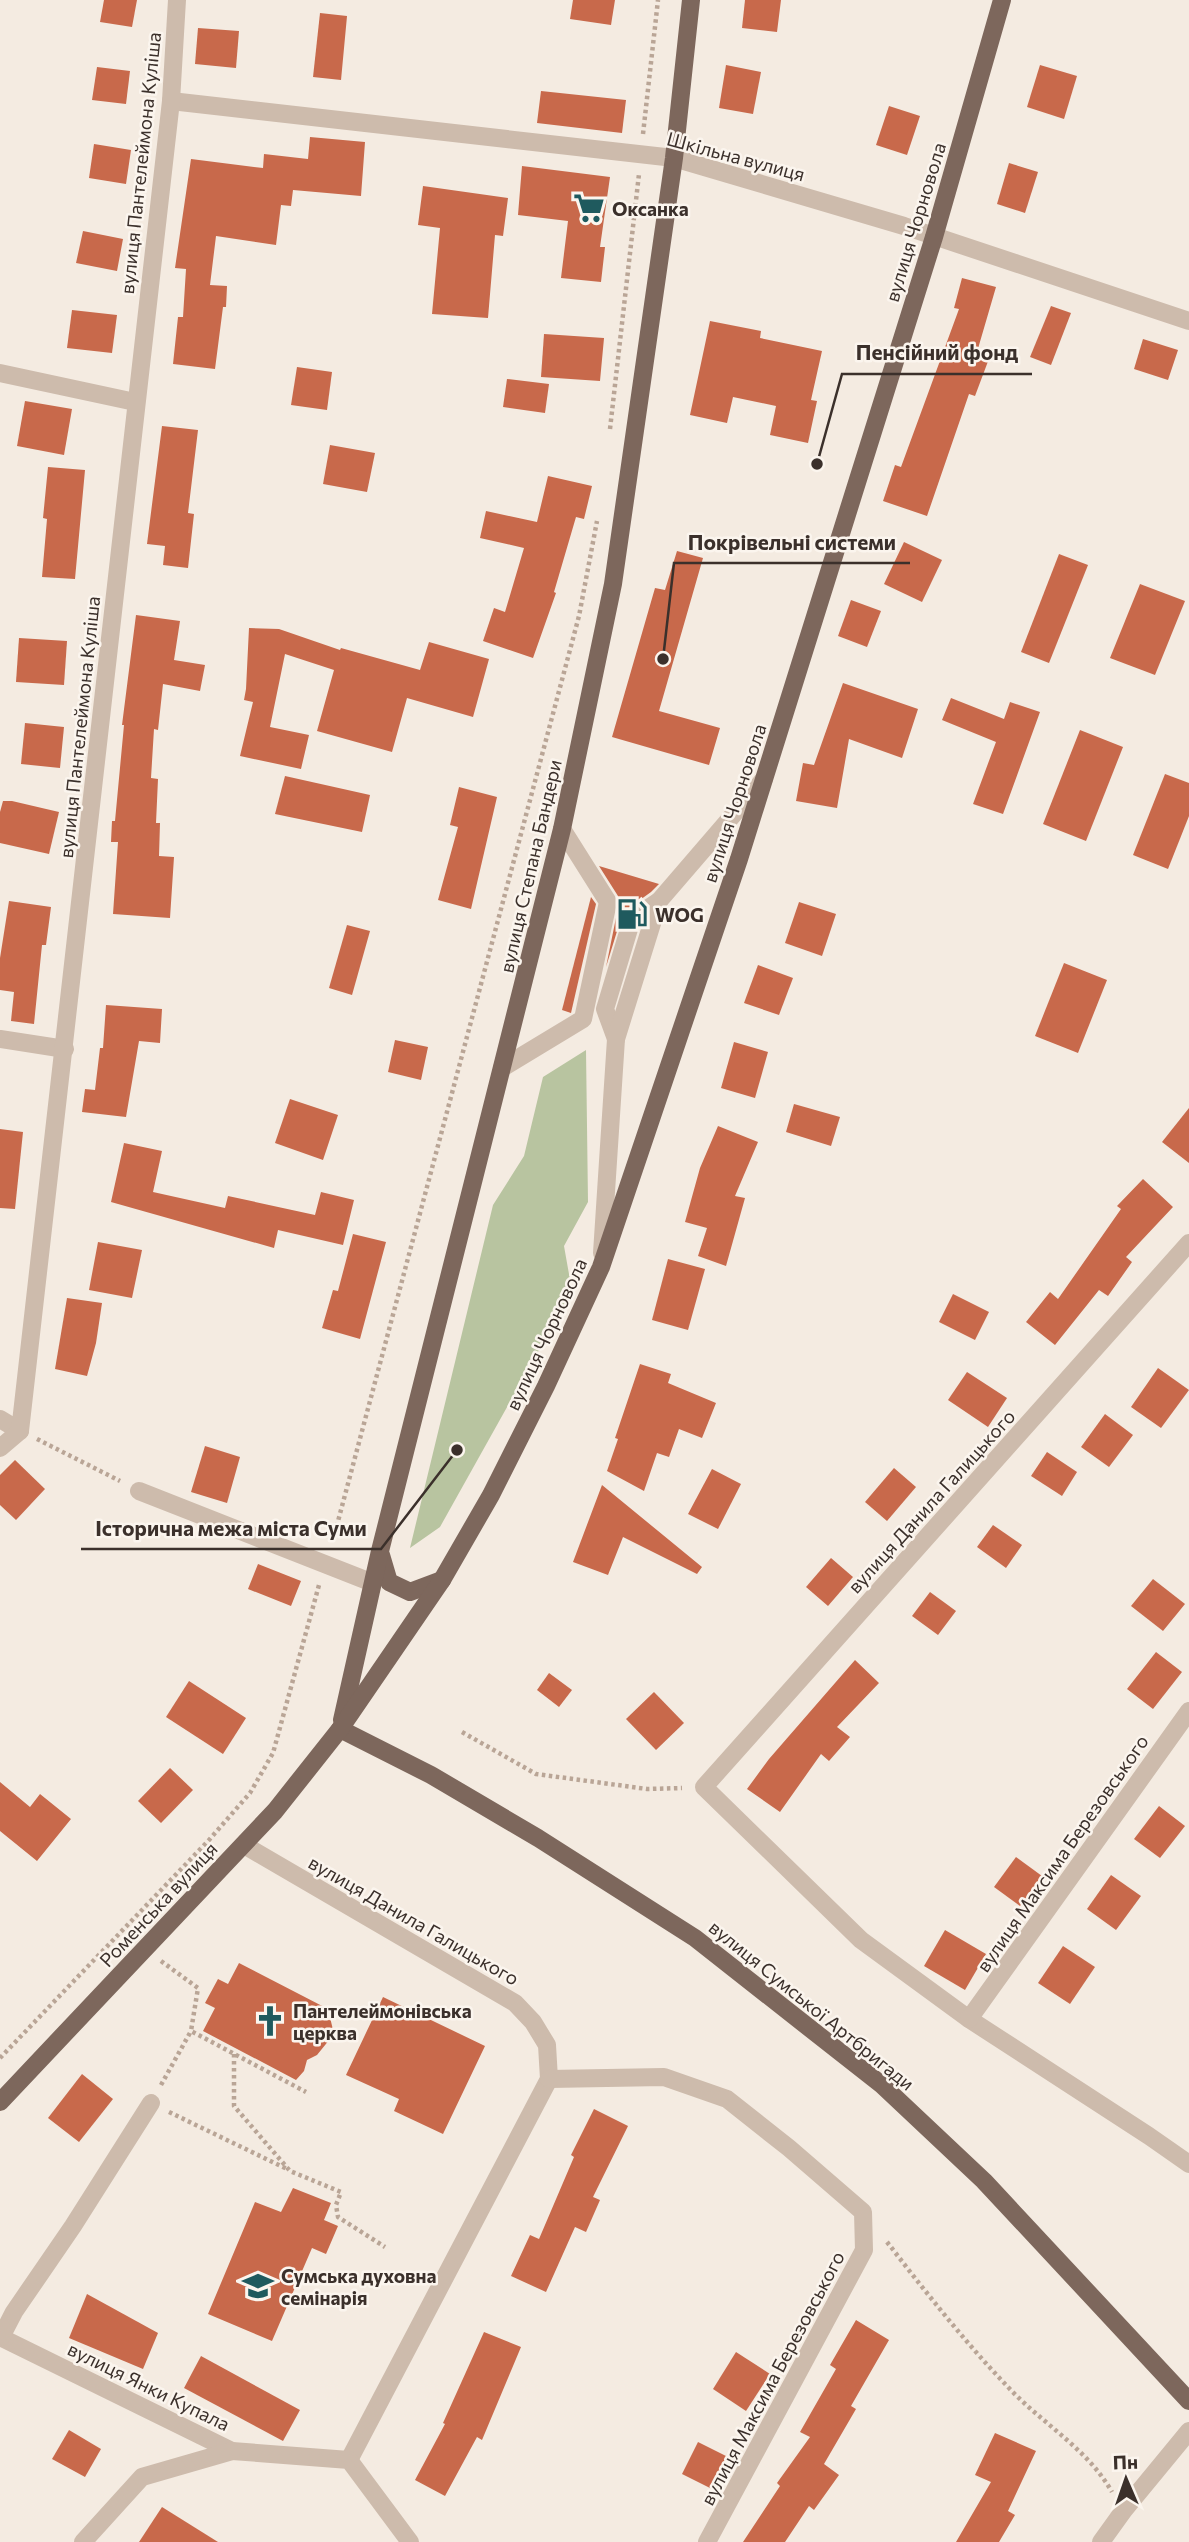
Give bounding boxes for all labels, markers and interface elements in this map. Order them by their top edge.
street label: вулиця Пантелеймона Куліша [115,31,165,295]
street label: Шкільна вулиця [664,127,808,185]
street label: вулиця Чорновола [880,140,950,304]
supermarket icon: Оксанка [572,191,606,225]
place label: Оксанка [612,197,689,220]
callout: Пенсійний фонд [842,332,1032,374]
text: Пенсійний фонд [856,339,1018,364]
callout: Покрівельні системи [674,521,910,563]
text: Покрівельні системи [688,529,896,554]
street label: вулиця Пантелеймона Куліша [54,595,104,859]
street label: вулиця Чорновола [698,721,770,885]
street label: вулиця Степана Бандери [494,757,566,975]
fuel station icon: WOG [615,897,649,931]
place label: WOG [655,903,704,926]
street label: вулиця Чорновола [501,1254,591,1414]
street label: вулиця Данила Галицького [843,1405,1019,1597]
callout: Історична межа міста Суми [81,1507,381,1549]
text: Історична межа міста Суми [95,1515,367,1540]
street label: вулиця Максима Березовського [971,1730,1153,1976]
street label: Роменська вулиця [94,1837,222,1971]
street label: вулиця Данила Галицького [305,1850,523,1990]
street label: вулиця Сумської Артбригади [705,1915,919,2095]
place label: Пантелеймонівська церква [293,1999,472,2044]
church icon: Пантелеймонівська церква [253,2004,287,2038]
street label: вулиця Максима Березовського [695,2247,849,2509]
place label: Сумська духовна семінарія [281,2264,436,2309]
school or university icon: Сумська духовна семінарія [241,2269,275,2303]
street label: вулиця Янки Купала [64,2337,234,2435]
north arrow [1091,2444,1161,2514]
text: Пн [1112,2450,1138,2473]

